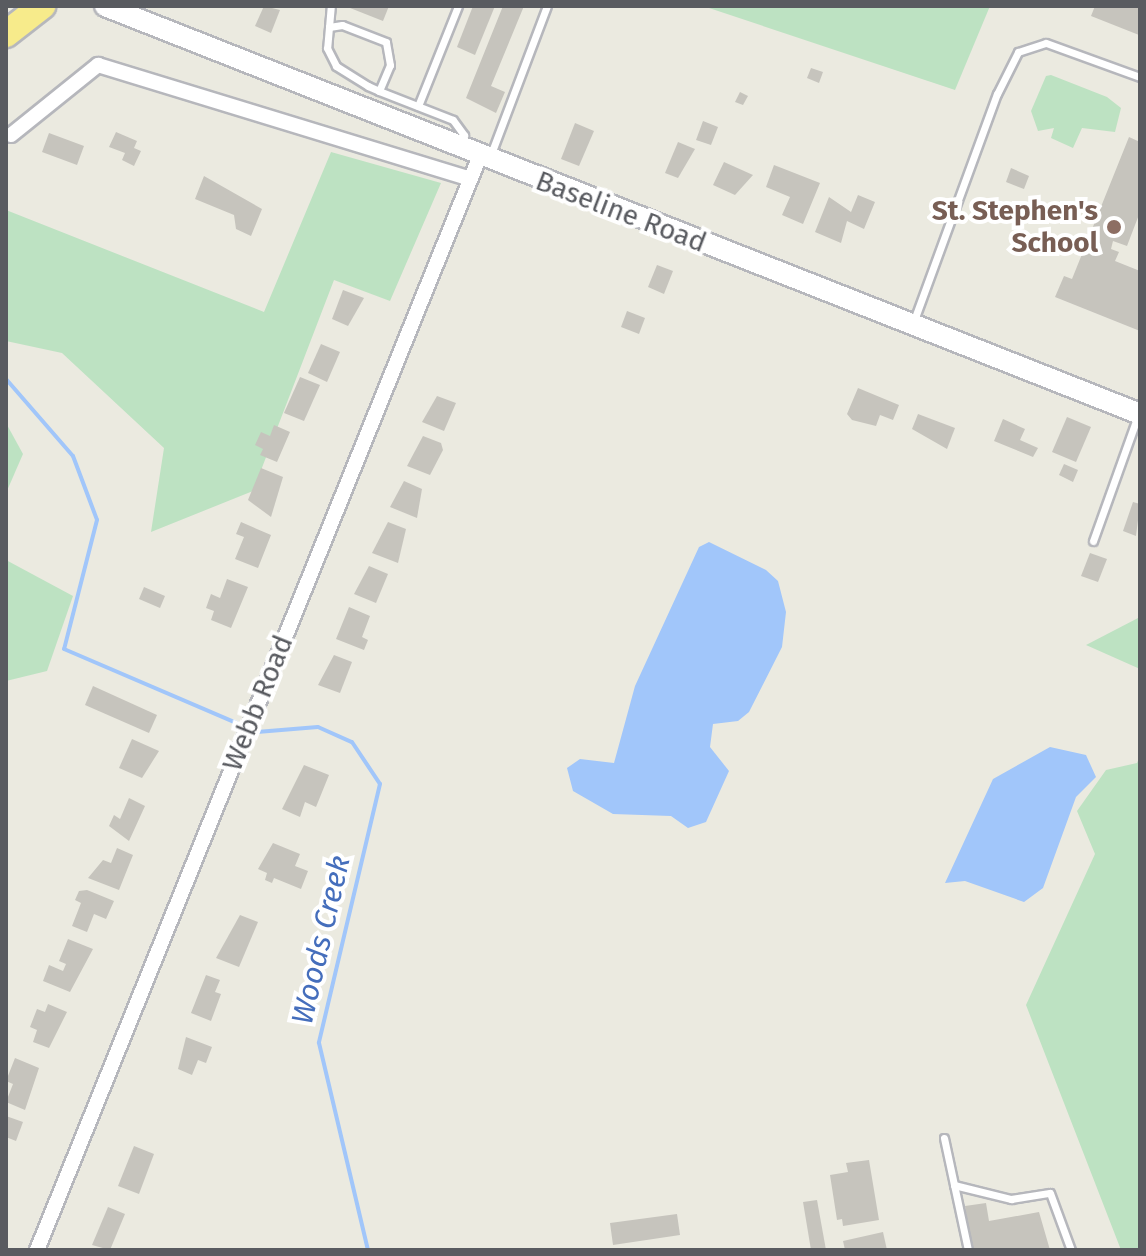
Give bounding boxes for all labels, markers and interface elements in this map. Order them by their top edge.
street label: Baseline Road [531,164,711,260]
place label: St. Stephen's School [932,194,1098,260]
marker: St. Stephen's School [1105,218,1123,236]
street label: Webb Road [216,630,300,776]
water label: Woods Creek [284,852,358,1028]

